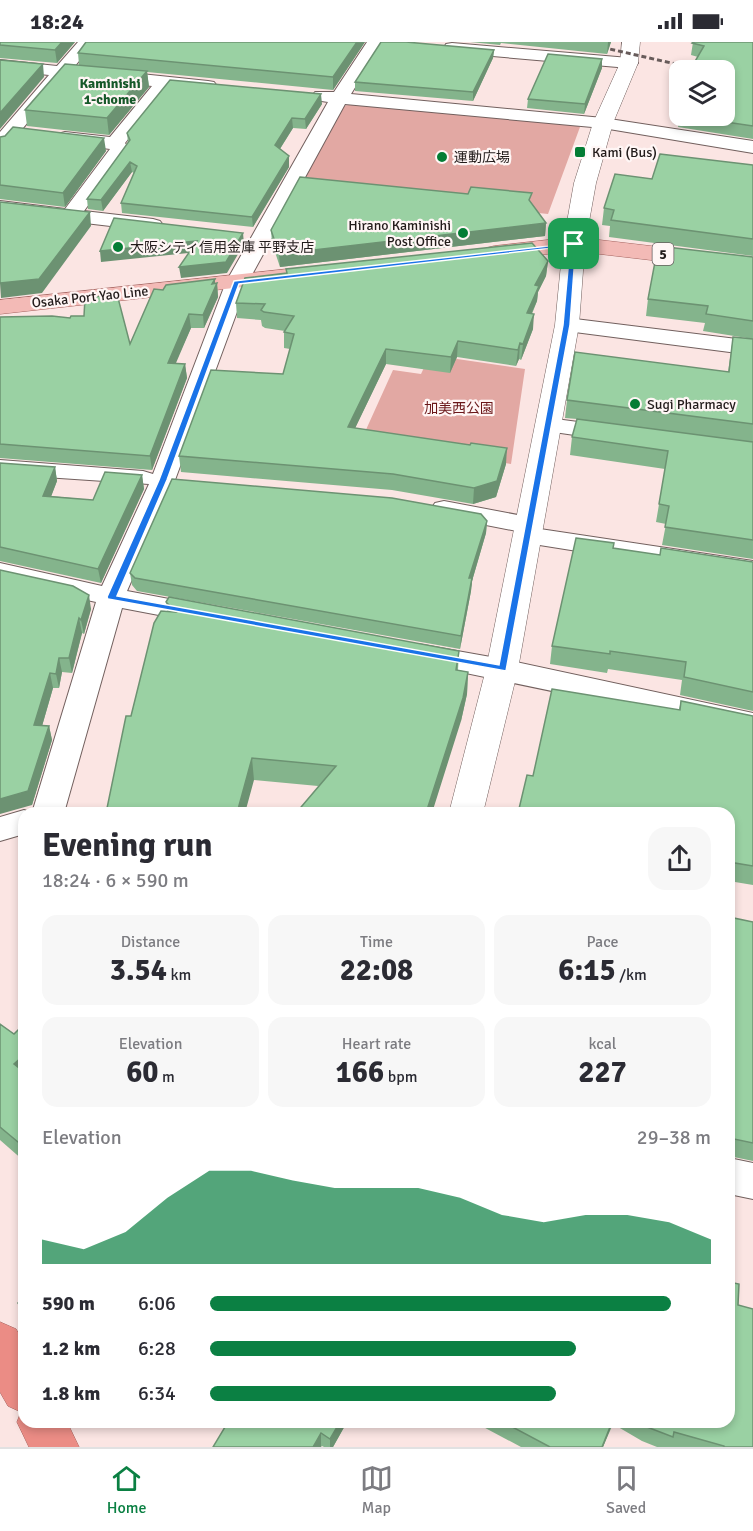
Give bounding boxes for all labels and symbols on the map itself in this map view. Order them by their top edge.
district label: Kaminishi 1-chome [79,75,141,108]
place label: Kami (Bus) [592,144,657,161]
marker: Kami (Bus) [573,145,587,159]
place label: 運動広場 [454,149,510,166]
marker: 運動広場 [435,150,449,164]
place label: Hirano Kaminishi Post Office [348,217,451,250]
pin [548,218,599,269]
marker: Hirano Kaminishi Post Office [456,226,470,240]
place label: 大阪シティ信用金庫 平野支店 [130,239,314,256]
marker: 大阪シティ信用金庫 平野支店 [111,240,125,254]
road number: 5 [652,243,674,265]
street label: Osaka Port Yao Line [31,282,149,312]
place label: Sugi Pharmacy [647,396,736,413]
marker: Sugi Pharmacy [628,397,642,411]
park label: 加美西公園 [424,400,494,417]

